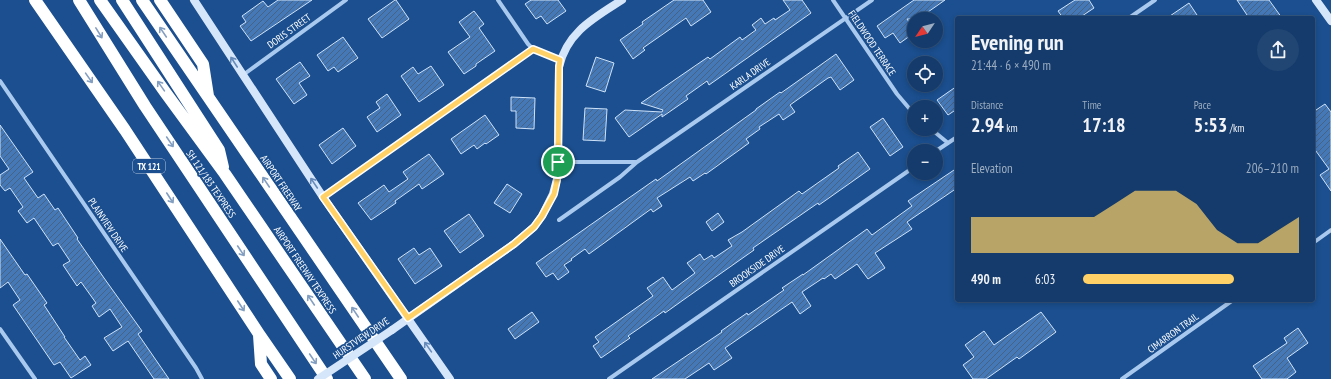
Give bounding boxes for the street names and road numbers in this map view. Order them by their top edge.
street label: FIELDWOOD TERRACE [845,8,899,78]
street label: DORIS STREET [265,10,314,51]
street label: KARLA DRIVE [727,55,773,93]
street label: SH 121/183 TEXPRESS [183,147,239,221]
street label: AIRPORT FREEWAY [257,152,305,214]
road number: TX 121 [133,159,165,173]
street label: PLAINVIEW DRIVE [85,196,131,254]
street label: AIRPORT FREEWAY TEXPRESS [271,224,339,316]
street label: BROOKSIDE DRIVE [727,242,787,290]
street label: CIMARRON TRAIL [1145,310,1202,356]
street label: HURSTVIEW DRIVE [330,314,392,362]

